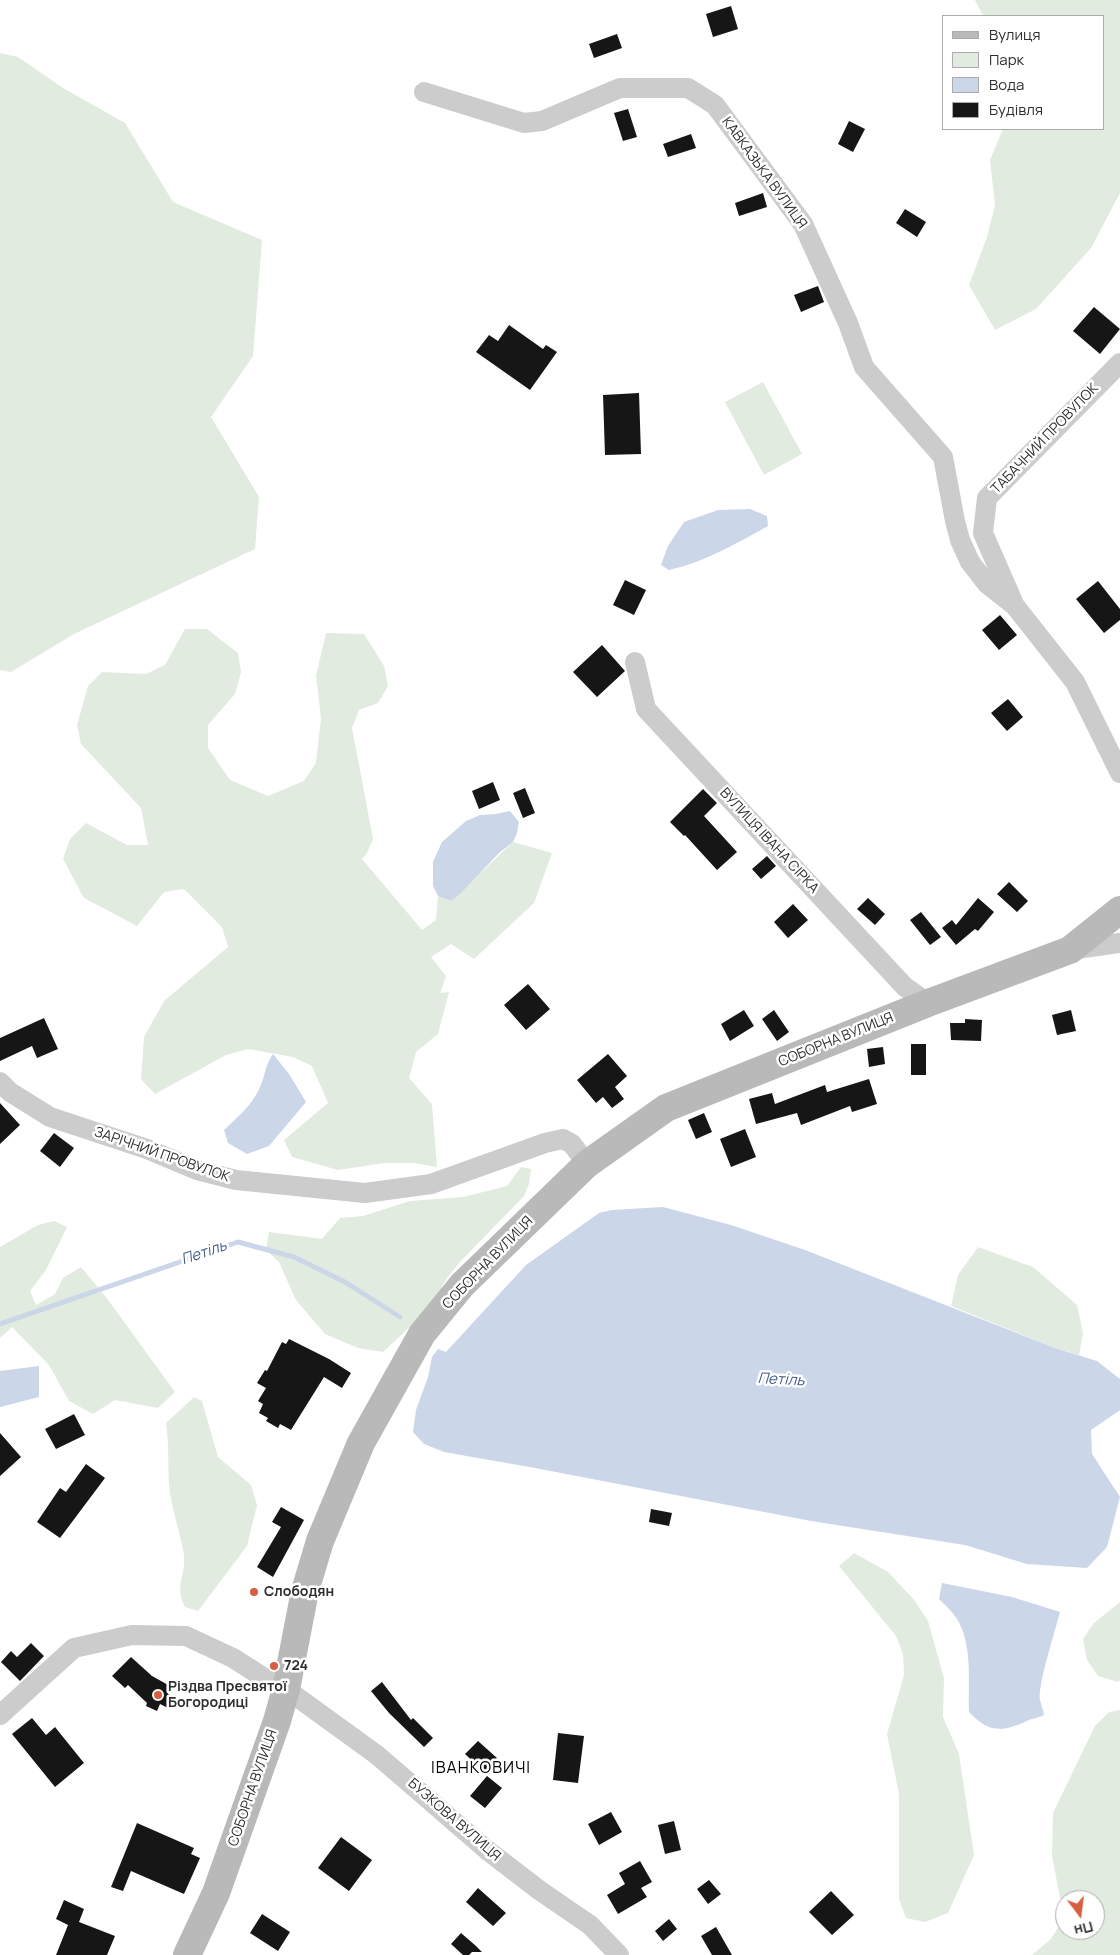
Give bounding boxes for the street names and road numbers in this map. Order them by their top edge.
street label: КАВКАЗЬКА ВУЛИЦЯ [718,114,810,232]
street label: ТАБАЧНИЙ ПРОВУЛОК [988,380,1102,498]
street label: ВУЛИЦЯ ІВАНА СІРКА [716,785,822,897]
street label: СОБОРНА ВУЛИЦЯ [776,1009,896,1071]
street label: ЗАРІЧНИЙ ПРОВУЛОК [92,1124,232,1186]
street label: СОБОРНА ВУЛИЦЯ [439,1213,537,1313]
street label: СОБОРНА ВУЛИЦЯ [225,1727,281,1849]
street label: БУЗКОВА ВУЛИЦЯ [404,1775,504,1865]

